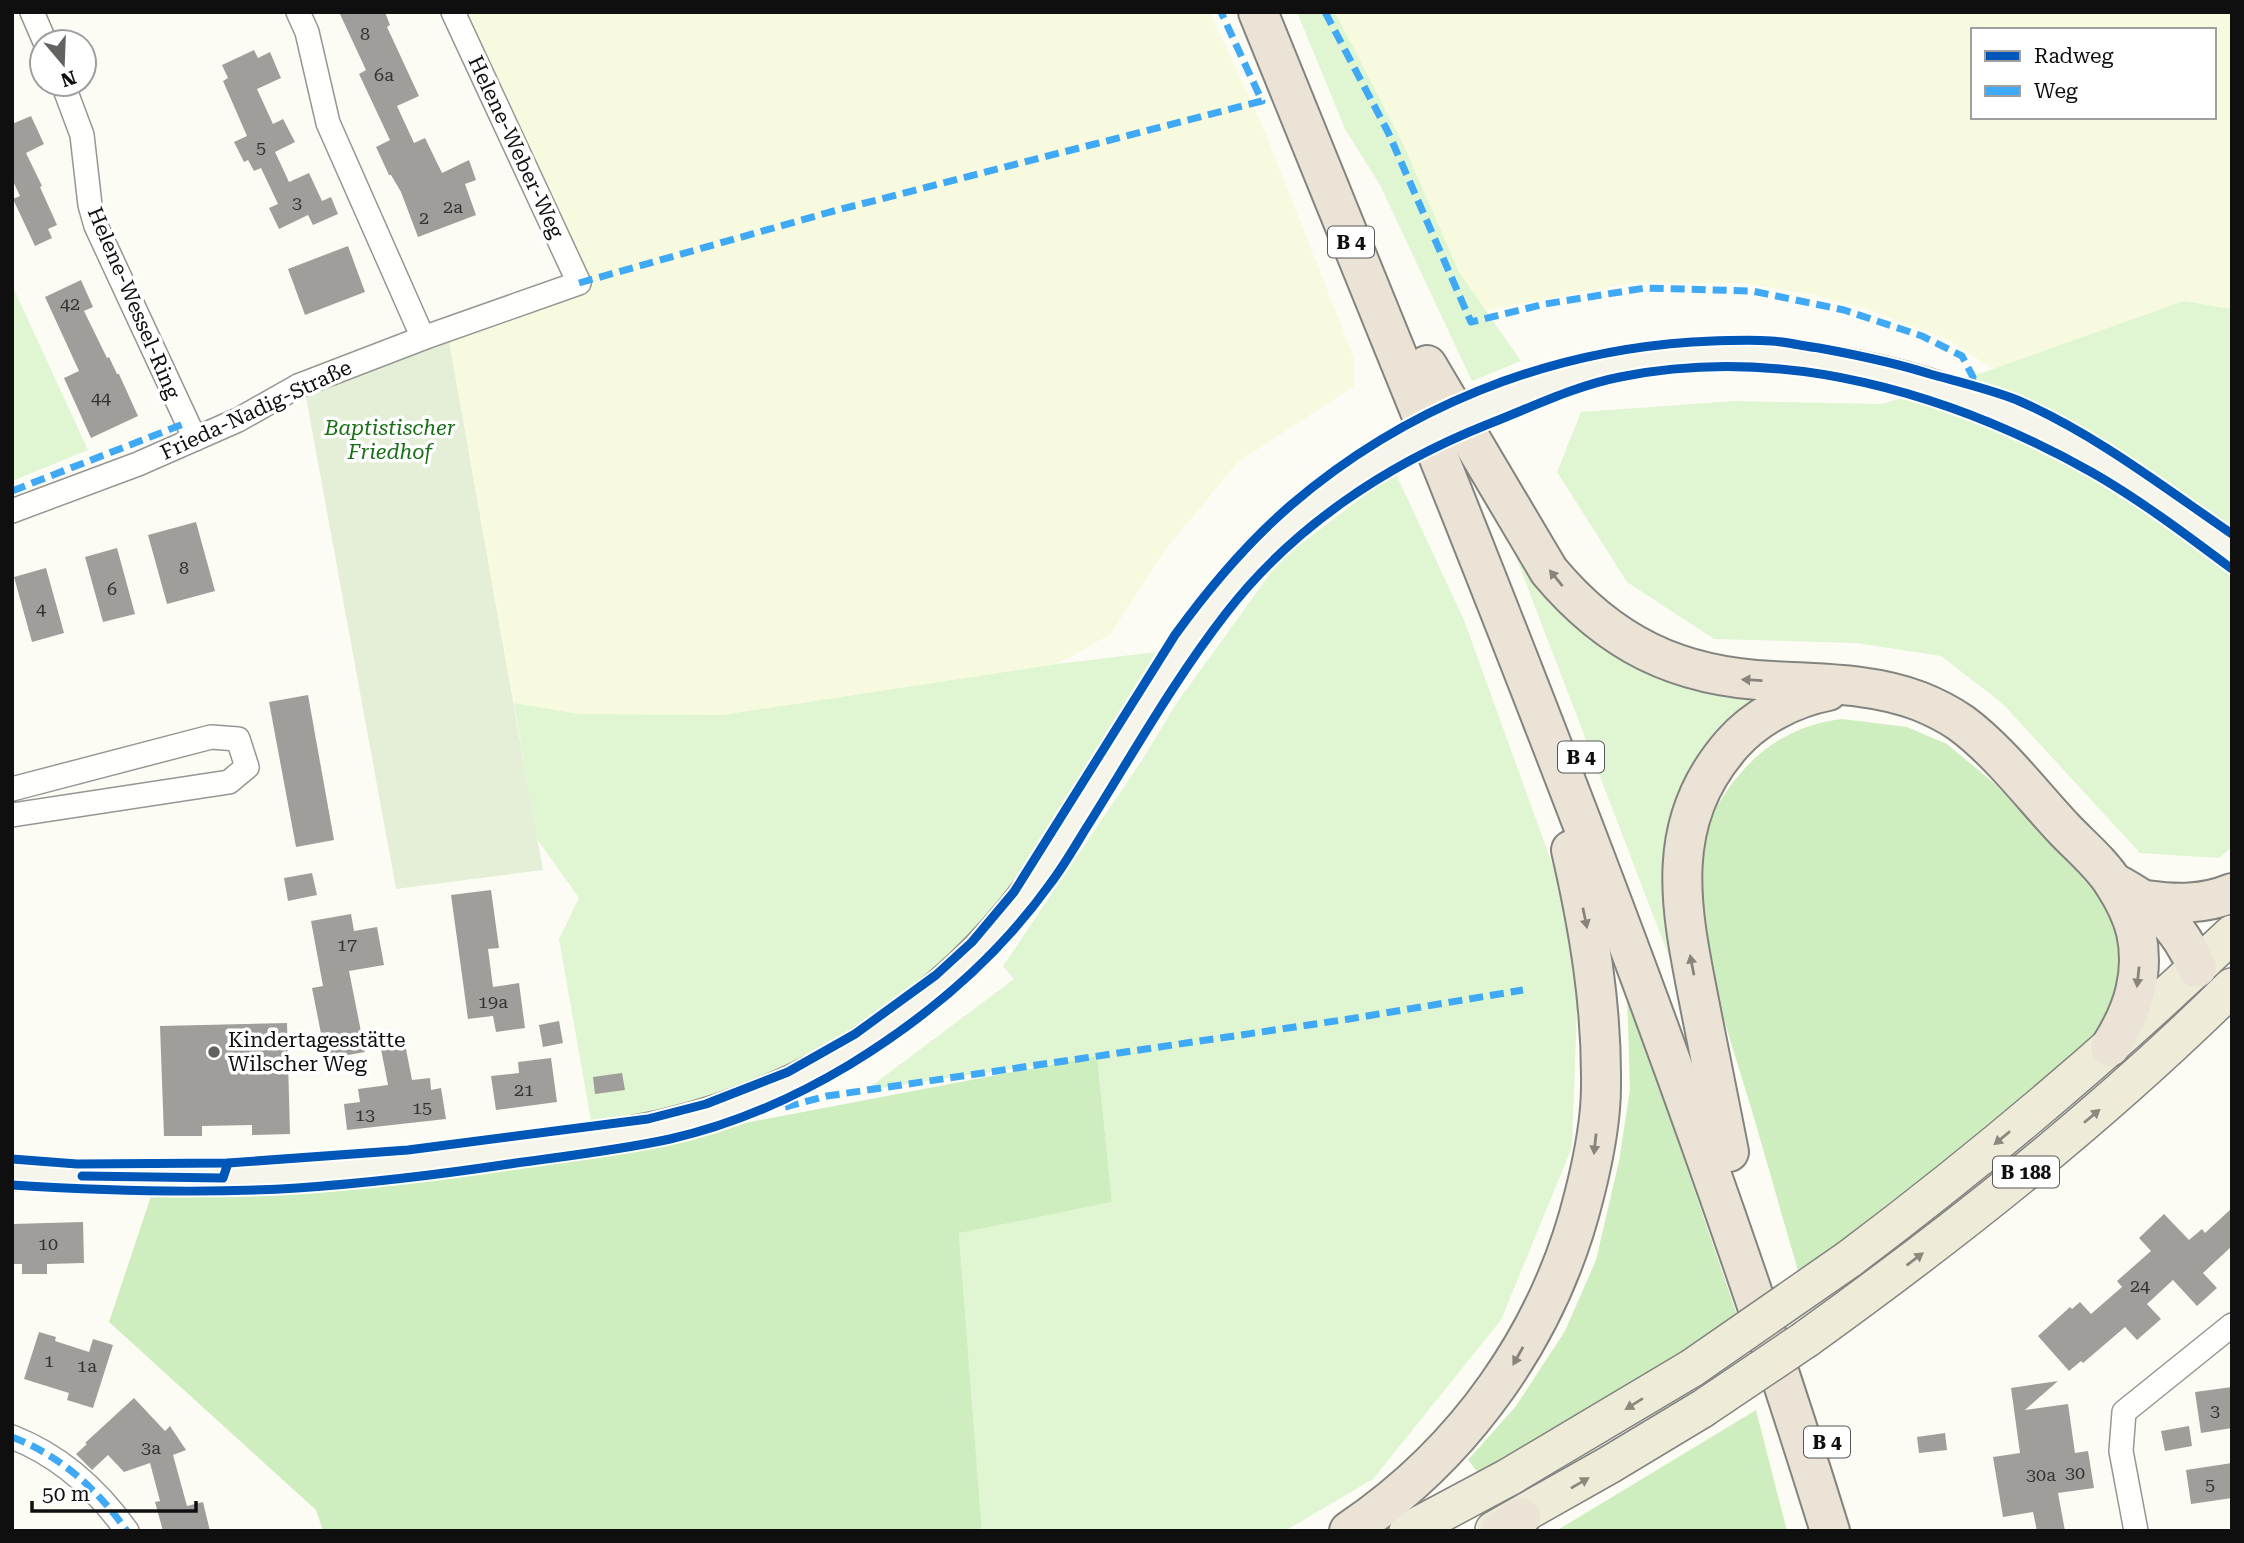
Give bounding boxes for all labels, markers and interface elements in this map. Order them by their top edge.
house number: 8 [360,23,370,44]
north arrow [28,28,98,98]
legend [1971,28,2216,119]
text: Radweg [2034,44,2113,68]
street label: Helene-Weber-Weg [463,52,569,242]
house number: 6a [374,64,394,85]
text: N [57,65,79,92]
text: Weg [2034,79,2078,103]
house number: 5 [256,137,266,158]
house number: 3 [292,192,302,213]
house number: 2a [443,196,463,217]
street label: Helene-Wessel-Ring [83,204,185,402]
house number: 2 [419,207,429,228]
road number: B 4 [1328,226,1374,258]
house number: 42 [60,293,80,314]
street label: Frieda-Nadig-Straße [157,355,355,465]
house number: 44 [91,387,111,408]
park label: Baptistischer Friedhof [323,416,456,464]
house number: 8 [179,557,189,578]
one-way arrow [1549,570,1564,587]
house number: 6 [107,578,117,599]
house number: 4 [36,598,46,619]
one-way arrow [1740,675,1762,686]
road number: B 4 [1558,742,1604,772]
one-way arrow [1580,907,1591,929]
house number: 17 [337,934,357,955]
one-way arrow [1686,954,1697,976]
one-way arrow [2132,967,2143,989]
house number: 19a [478,991,508,1012]
place label: Kindertagesstätte Wilscher Weg [228,1028,405,1076]
marker: Kindertagesstätte Wilscher Weg [206,1044,222,1060]
house number: 21 [514,1079,534,1100]
house number: 15 [412,1097,432,1118]
house number: 13 [355,1104,375,1125]
one-way arrow [2083,1109,2100,1124]
one-way arrow [1993,1130,2010,1145]
one-way arrow [1589,1133,1600,1155]
road number: B 188 [1993,1156,2059,1188]
house number: 10 [38,1233,58,1254]
one-way arrow [1906,1252,1924,1266]
house number: 24 [2130,1275,2150,1296]
one-way arrow [1512,1347,1524,1366]
house number: 1 [44,1350,54,1371]
house number: 1a [77,1355,97,1376]
one-way arrow [1624,1397,1644,1410]
house number: 3 [2210,1400,2220,1421]
road number: B 4 [1804,1426,1850,1458]
house number: 3a [141,1437,161,1458]
house number: 30 [2065,1462,2085,1483]
house number: 30a [2026,1464,2056,1485]
scale bar [32,1470,196,1514]
house number: 5 [2205,1474,2215,1495]
one-way arrow [1570,1476,1589,1489]
text: 50 m [42,1482,90,1506]

